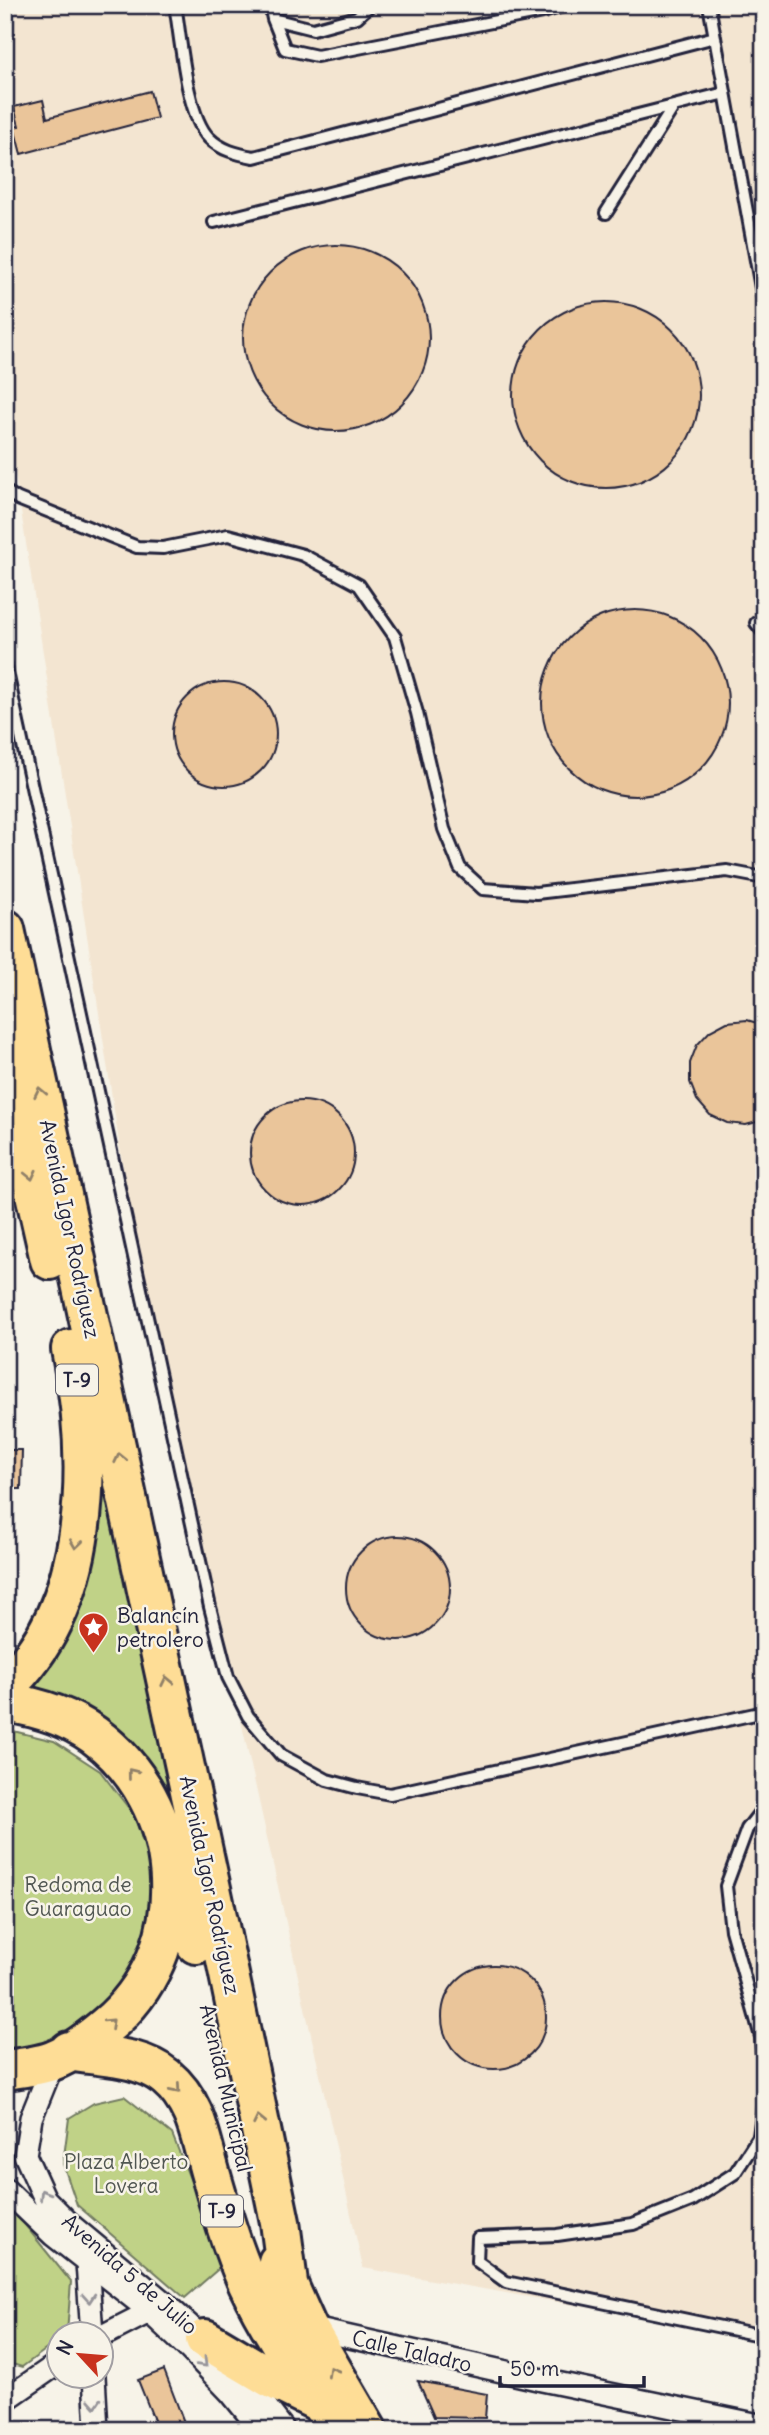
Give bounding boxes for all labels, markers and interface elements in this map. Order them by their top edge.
one-way arrow [34,1086,49,1098]
street label: Avenida Igor Rodríguez [34,1117,106,1341]
one-way arrow [22,1169,37,1181]
road number: T-9 [56,1364,98,1396]
one-way arrow [114,1452,129,1464]
one-way arrow [69,1538,84,1550]
place label: Balancín petrolero [117,1602,204,1653]
place icon: Balancín petrolero [77,1610,111,1654]
one-way arrow [161,1675,176,1687]
one-way arrow [128,1768,141,1780]
street label: Avenida Igor Rodríguez [174,1773,246,1997]
park label: Redoma de Guaraguao [24,1871,132,1922]
street label: Avenida Municipal [194,2002,258,2174]
one-way arrow [102,2018,115,2031]
one-way arrow [168,2080,180,2093]
one-way arrow [252,2114,267,2126]
park label: Plaza Alberto Lovera [64,2148,188,2199]
one-way arrow [39,2189,52,2202]
road number: T-9 [201,2196,243,2226]
street label: Avenida 5 de Julio [57,2208,203,2340]
one-way arrow [81,2293,96,2304]
north arrow [46,2320,116,2390]
street label: Calle Taladro [349,2324,475,2378]
text: N [51,2336,78,2359]
scale bar [500,2344,643,2388]
one-way arrow [194,2355,207,2368]
text: 50 m [510,2355,559,2382]
one-way arrow [327,2366,340,2378]
one-way arrow [88,2397,103,2408]

